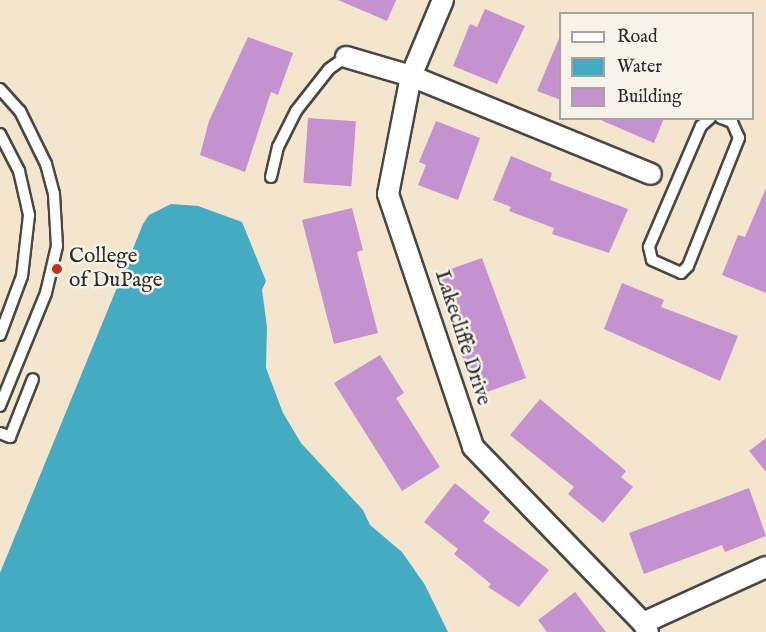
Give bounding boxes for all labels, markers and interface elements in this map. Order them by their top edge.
legend [559,12,754,120]
text: Road [617,26,658,49]
text: Water [617,56,662,79]
text: Building [617,86,682,109]
place label: College of DuPage [69,244,162,294]
marker: College of DuPage [50,262,64,276]
street label: Lakecliffe Drive [428,267,496,409]

